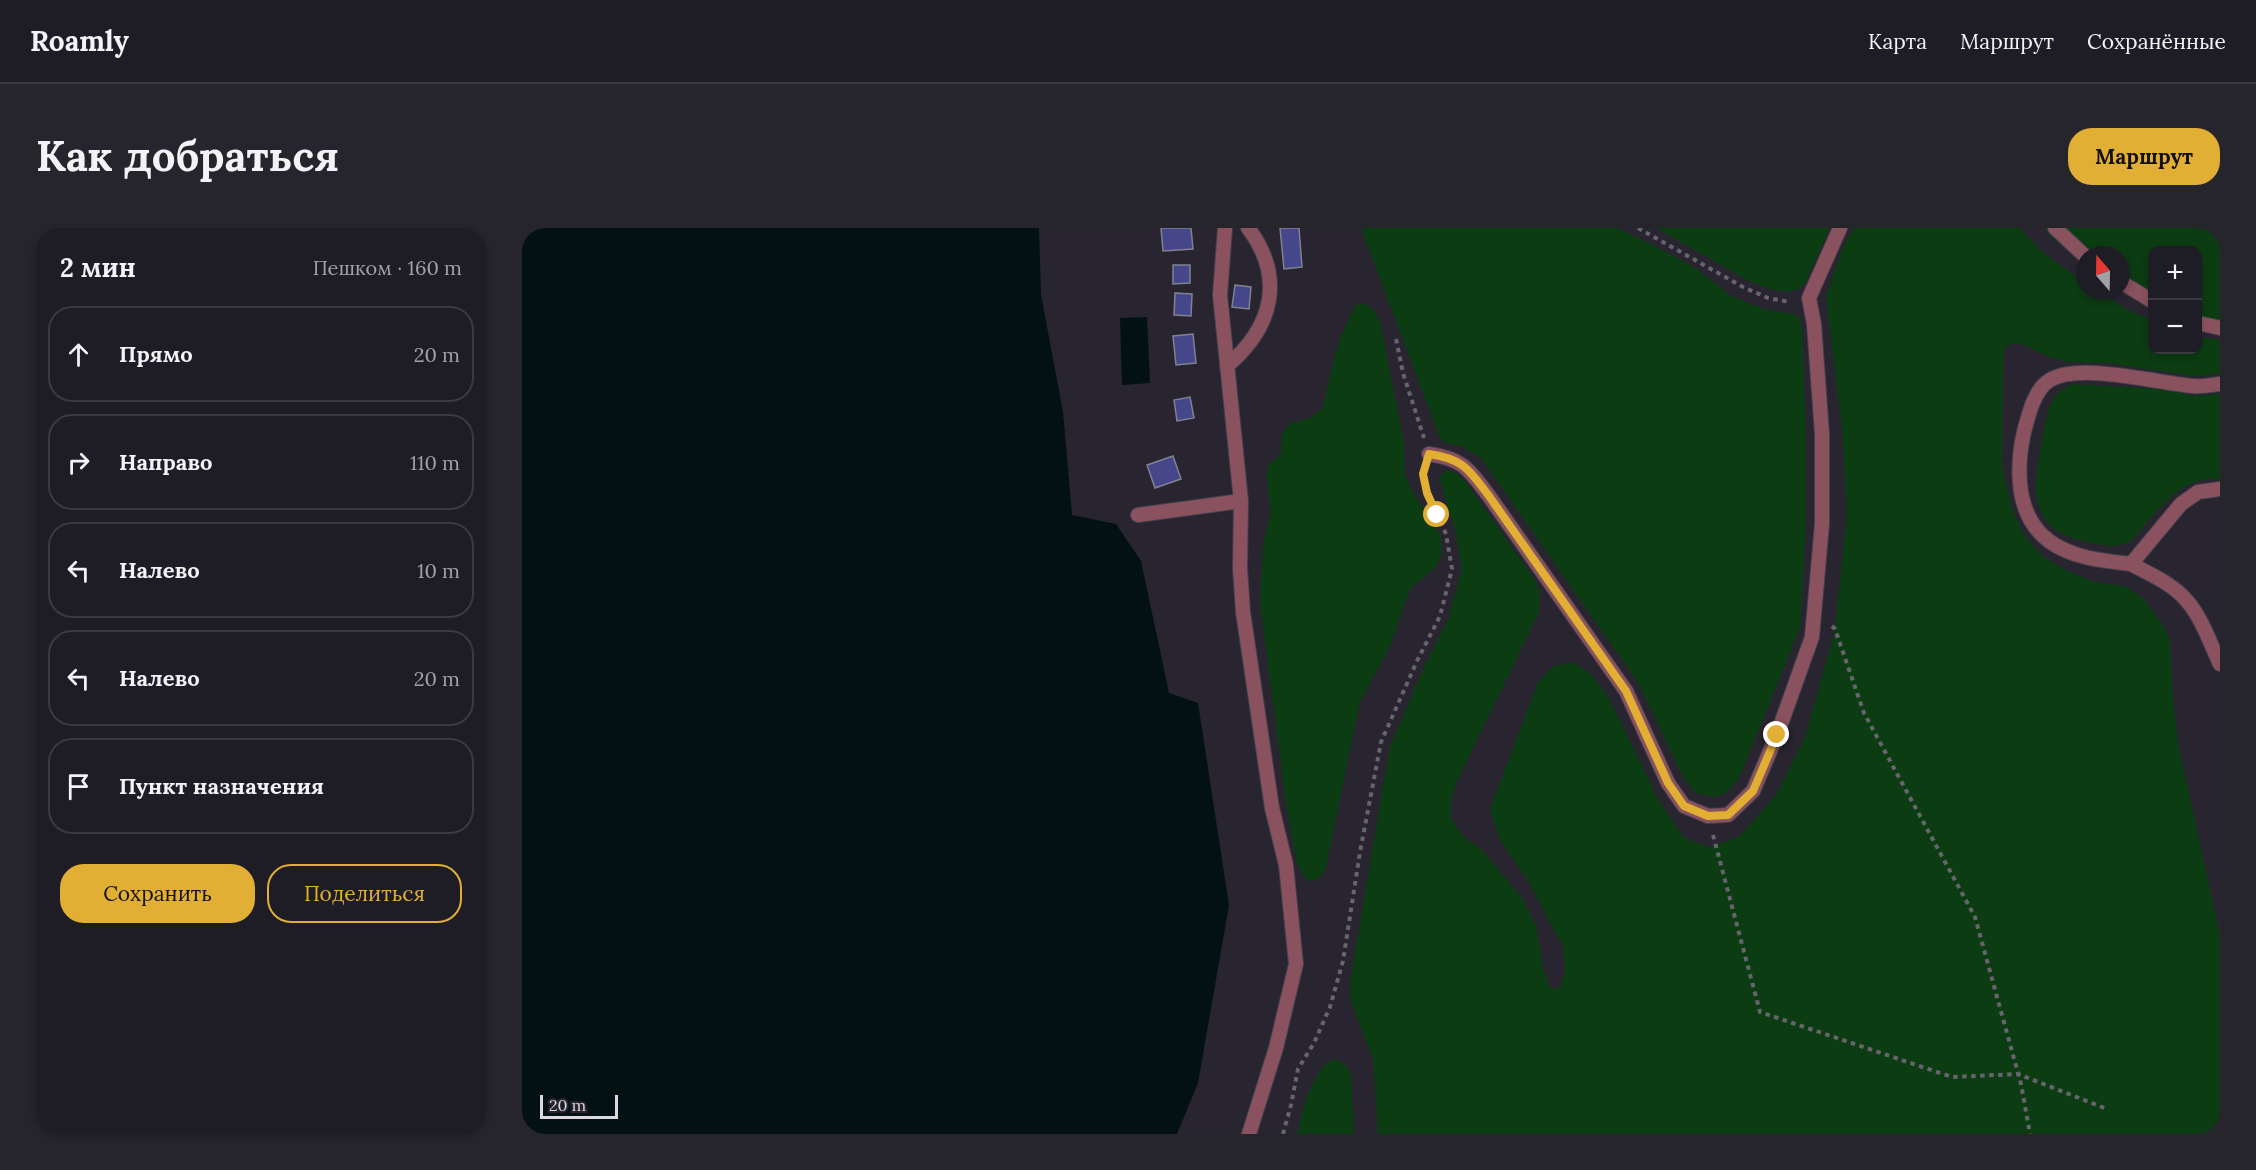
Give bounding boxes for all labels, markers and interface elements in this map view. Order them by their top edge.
text: Roamly [30,23,129,59]
text: Карта [1868,28,1927,55]
text: Маршрут [1960,28,2054,55]
text: Сохранённые [2087,28,2226,55]
button: Маршрут [2068,128,2220,185]
text: Как добраться [36,129,339,183]
north arrow [2076,246,2130,300]
map controls [2148,246,2202,354]
button: + [2148,246,2202,300]
text: 2 мин [60,251,136,284]
text: Пешком · 160 m [313,255,462,280]
button: − [2148,300,2202,354]
icon: ahead [62,338,95,371]
text: Прямо [119,340,193,368]
text: 20 m [414,342,460,367]
icon: right [62,446,95,479]
text: Направо [119,448,213,476]
text: 110 m [410,450,460,475]
route start [1423,501,1449,527]
icon: left [62,554,95,587]
text: Налево [119,556,200,584]
text: 10 m [417,558,460,583]
icon: left [62,662,95,695]
text: Налево [119,664,200,692]
text: 20 m [414,666,460,691]
route end [1763,721,1789,747]
icon: arrive [62,770,95,803]
text: Пункт назначения [119,772,324,800]
button: Сохранить [60,864,255,923]
button: Поделиться [267,864,462,923]
scale bar [540,1092,618,1120]
text: 20 m [549,1095,586,1115]

